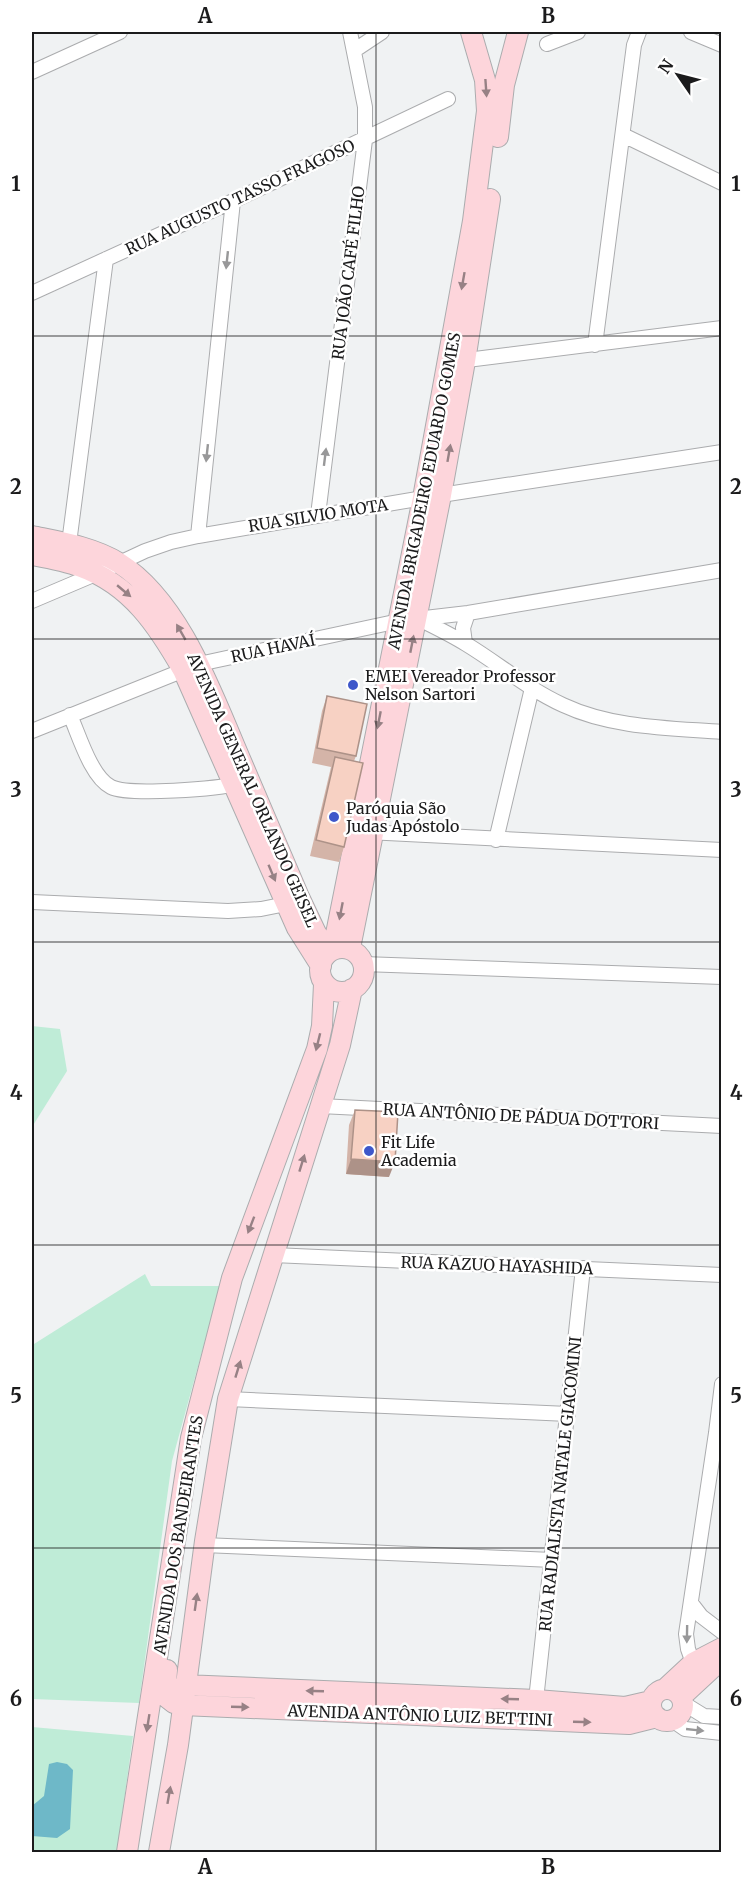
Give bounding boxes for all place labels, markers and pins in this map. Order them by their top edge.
place label: EMEI Vereador Professor Nelson Sartori [365,666,556,704]
marker: EMEI Vereador Professor Nelson Sartori [346,678,360,692]
place label: Paróquia São Judas Apóstolo [345,798,459,836]
marker: Paróquia São Judas Apóstolo [327,810,341,824]
place label: Fit Life Academia [380,1132,457,1170]
marker: Fit Life Academia [362,1144,376,1158]

